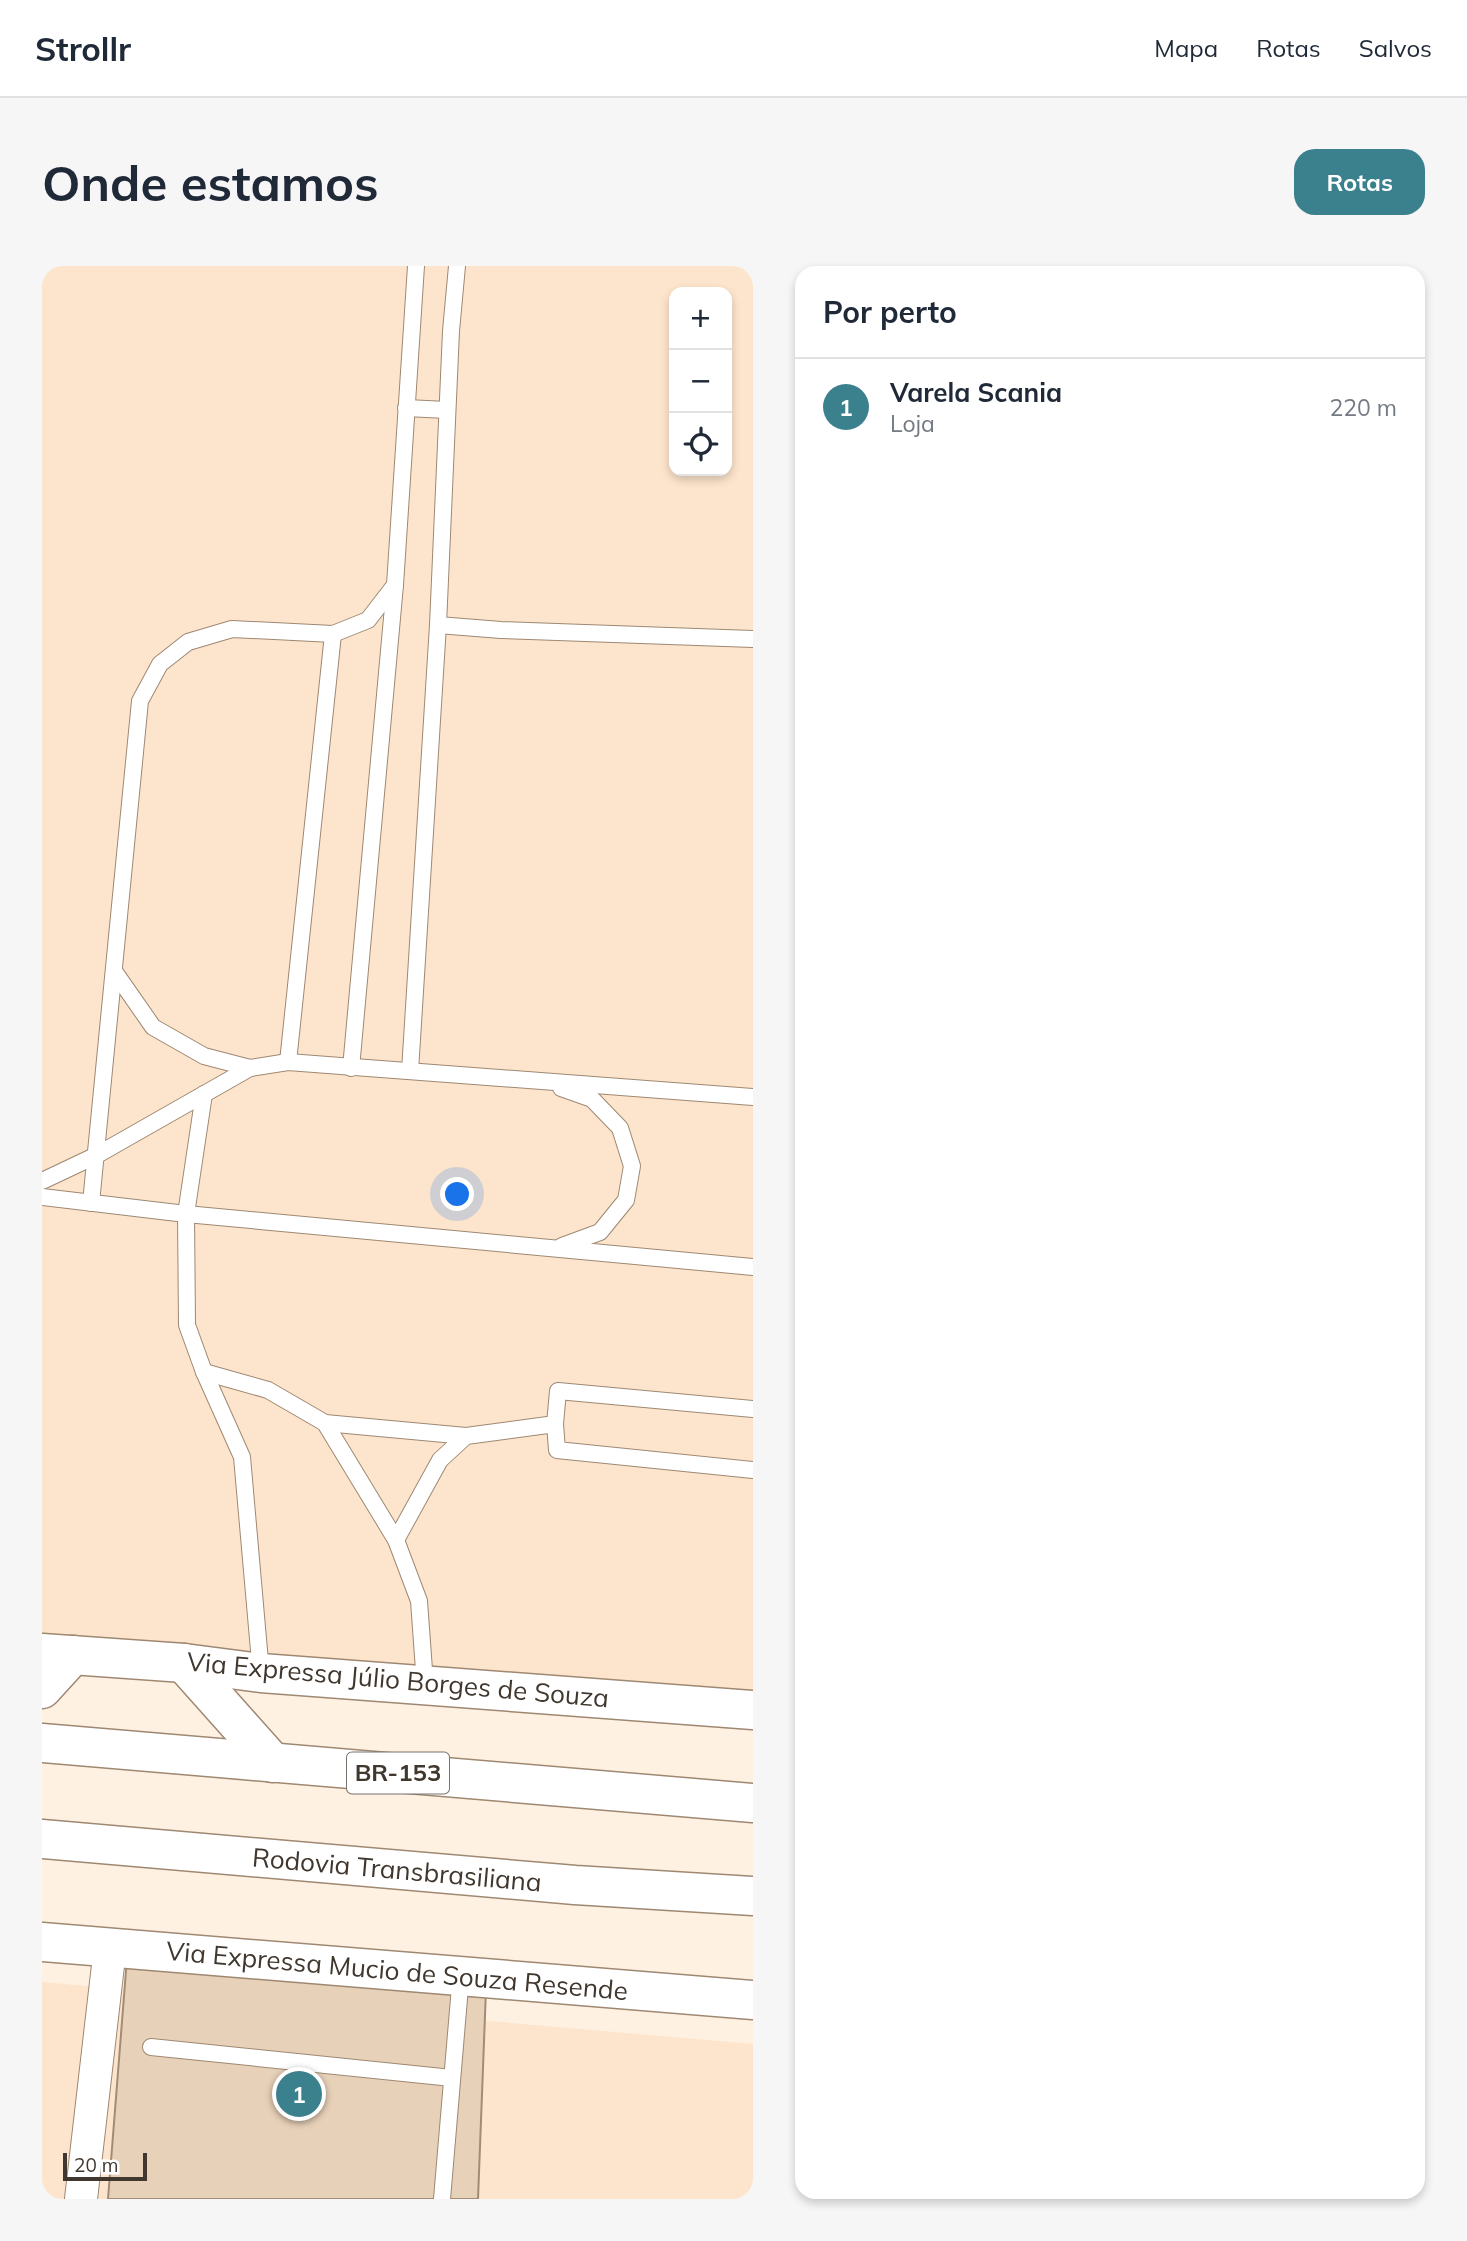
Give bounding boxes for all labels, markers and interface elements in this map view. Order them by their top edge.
text: Strollr [35,28,131,69]
text: Mapa [1154,33,1218,63]
text: Rotas [1256,33,1321,63]
text: Salvos [1359,33,1432,63]
button: Rotas [1294,149,1425,215]
text: Onde estamos [42,152,378,213]
map controls [669,287,732,476]
button: + [669,287,732,350]
text: Por perto [823,293,957,331]
button: − [669,350,732,413]
text: Varela Scania [890,376,1062,409]
text: 1 [839,393,853,422]
text: 220 m [1329,393,1397,422]
text: Loja [890,409,935,438]
button: locate [669,413,732,476]
your location [440,1177,474,1211]
street label: Via Expressa Júlio Borges de Souza [186,1645,610,1714]
road number: BR-153 [347,1752,449,1793]
street label: Rodovia Transbrasiliana [251,1840,543,1899]
street label: Via Expressa Mucio de Souza Resende [165,1934,629,2007]
pin: 1 [276,2068,322,2120]
scale bar [63,2150,147,2182]
text: 20 m [74,2153,118,2177]

